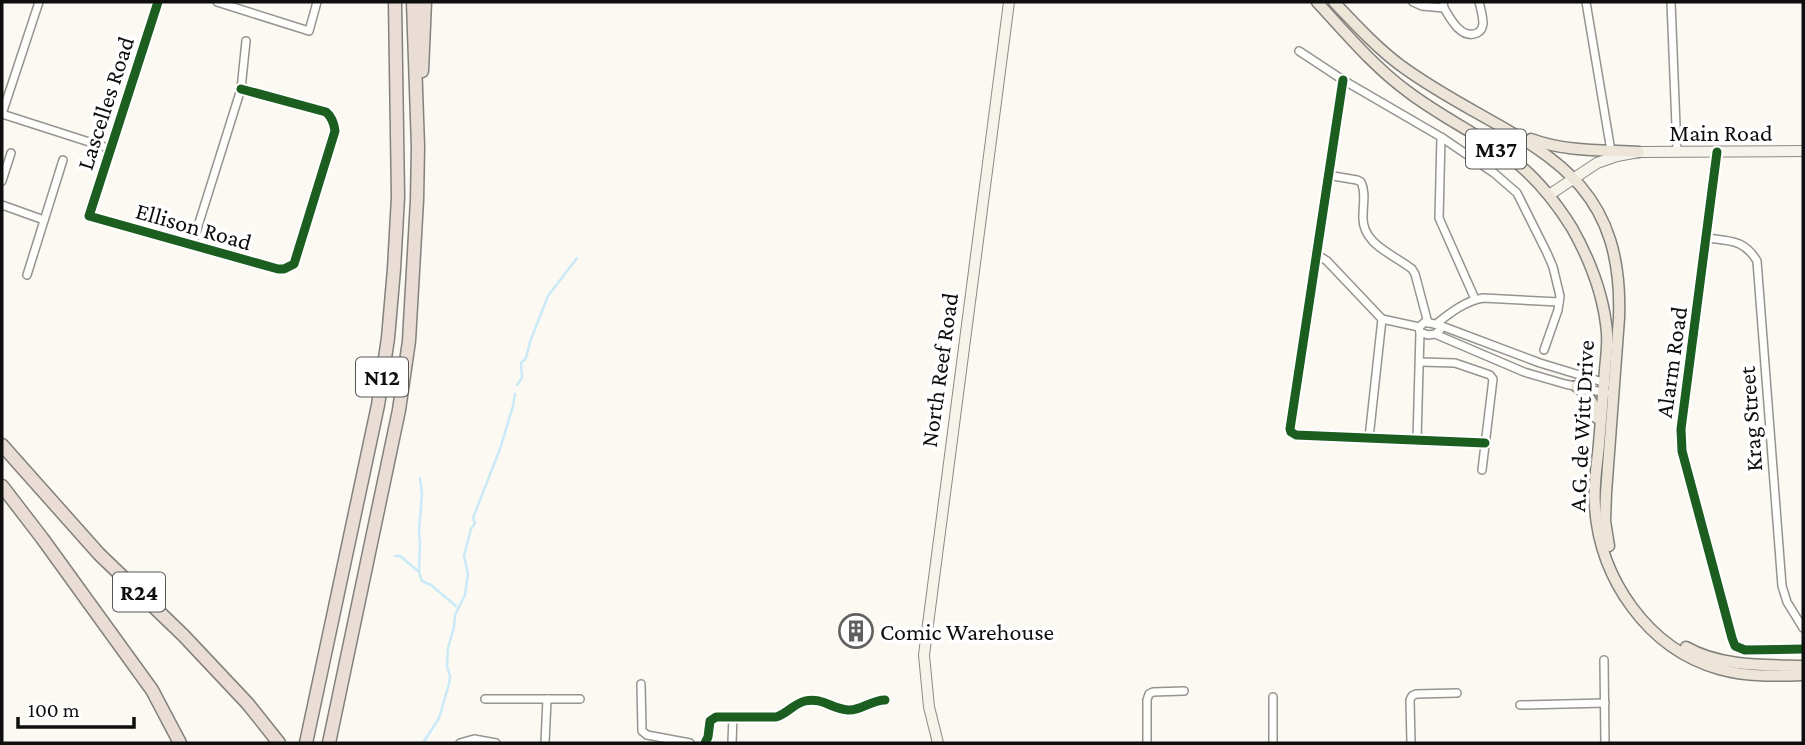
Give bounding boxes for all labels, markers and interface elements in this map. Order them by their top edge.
street label: Lascelles Road [71,33,139,173]
street label: Main Road [1669,119,1773,146]
road number: M37 [1466,130,1526,168]
street label: Ellison Road [133,197,255,256]
street label: North Reef Road [915,291,963,449]
street label: Alarm Road [1650,304,1692,419]
street label: A.G. de Witt Drive [1563,339,1599,513]
road number: N12 [356,358,408,396]
street label: Krag Street [1733,364,1767,472]
road number: R24 [113,572,165,612]
building icon: Comic Warehouse [837,612,875,650]
place label: Comic Warehouse [880,618,1054,645]
scale bar [18,686,133,730]
text: 100 m [28,698,80,722]

